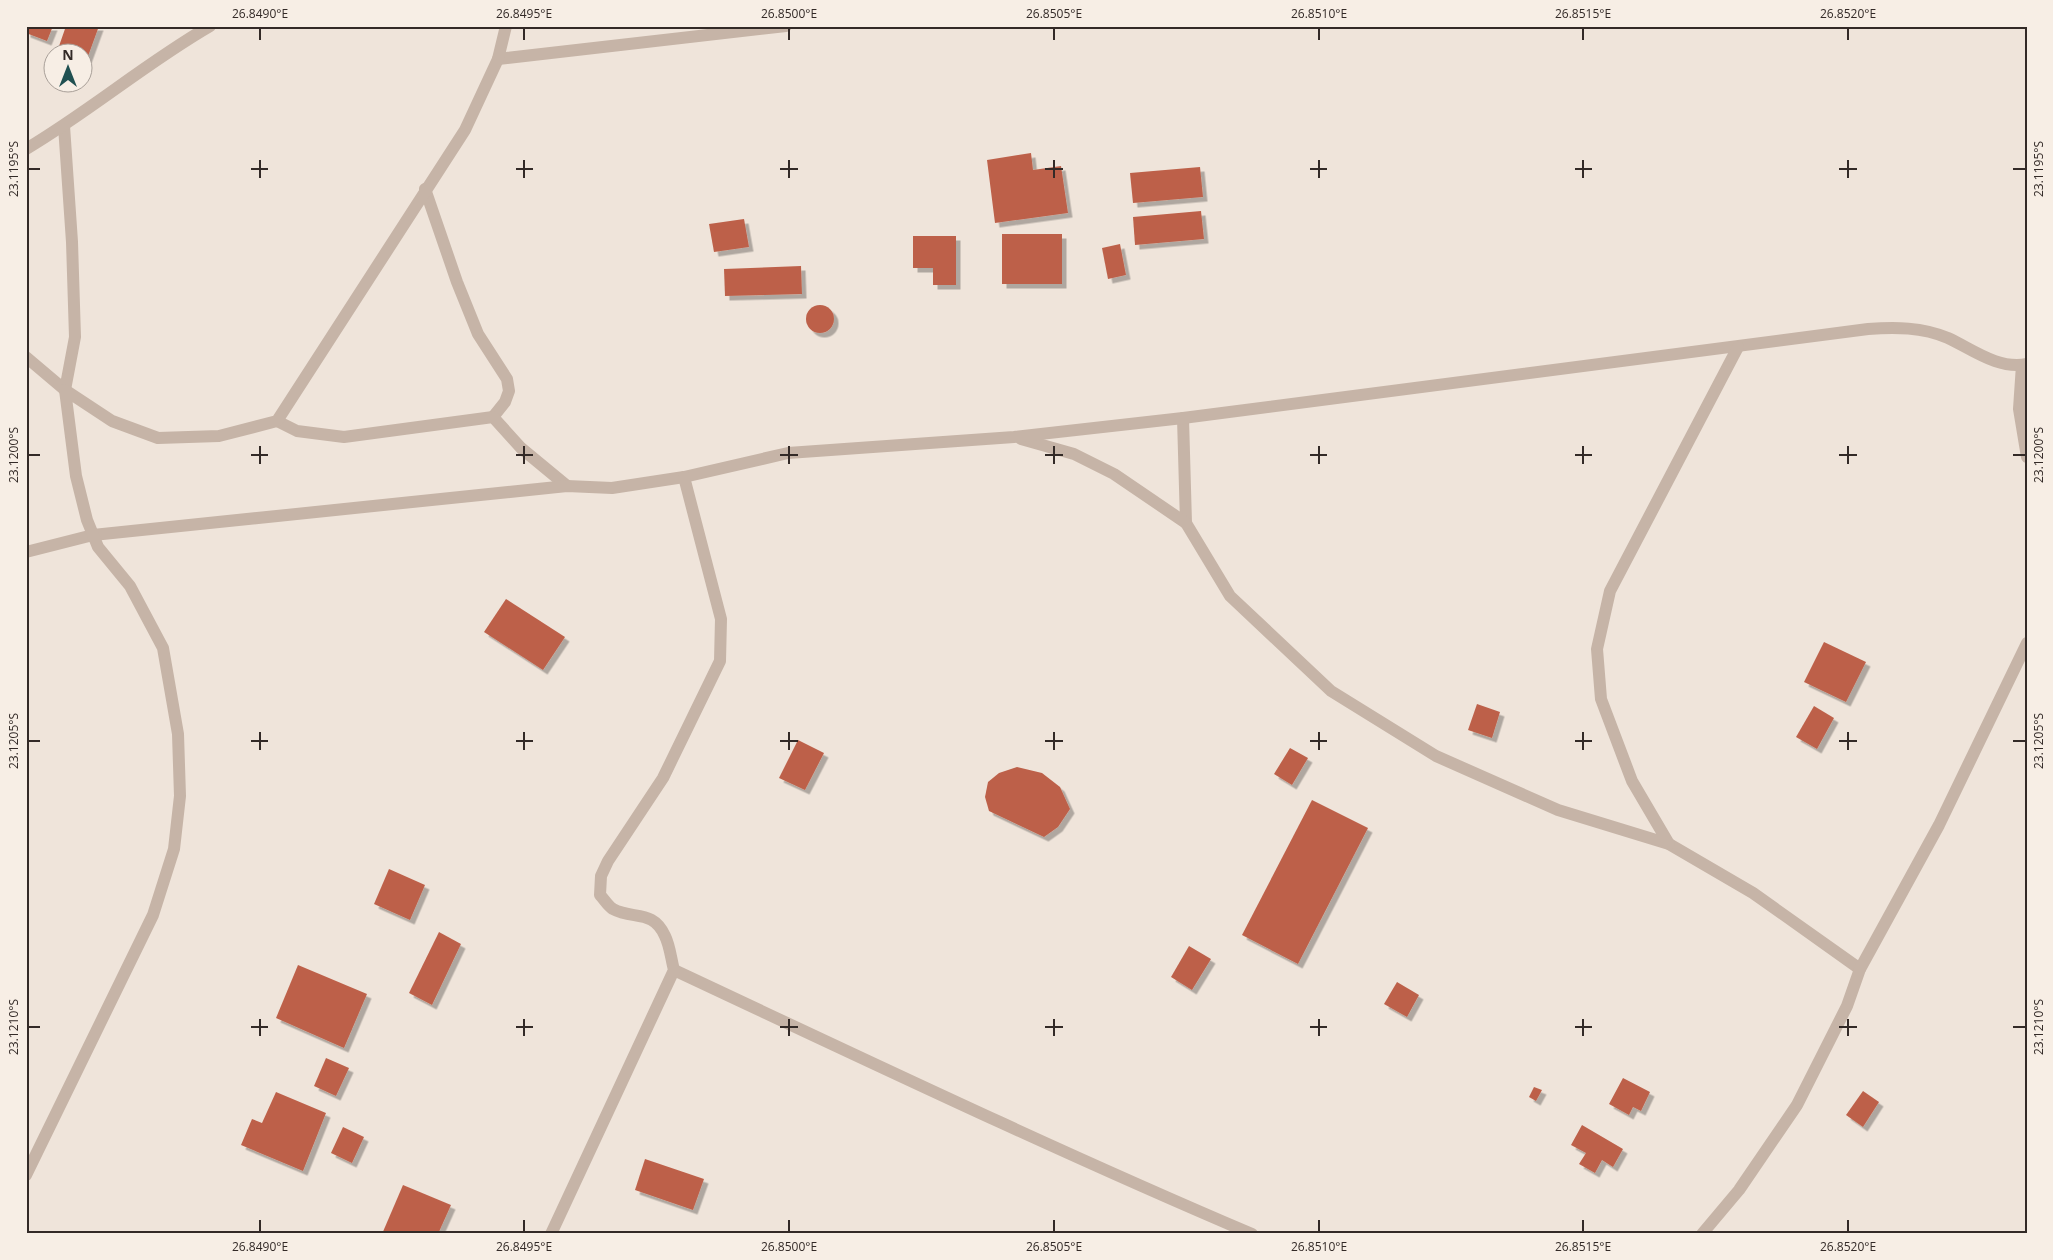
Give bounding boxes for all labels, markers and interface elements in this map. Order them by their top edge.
text: 26.8490°E [232,5,288,22]
text: 26.8495°E [496,5,552,22]
text: 26.8500°E [761,5,817,22]
text: 26.8505°E [1026,5,1082,22]
text: 26.8510°E [1291,5,1347,22]
text: 26.8515°E [1555,5,1611,22]
text: 26.8520°E [1820,5,1876,22]
north arrow [42,42,92,92]
text: N [62,45,74,64]
text: 23.1195°S [5,141,22,197]
text: 23.1195°S [2030,141,2047,197]
text: 23.1200°S [5,427,22,483]
text: 23.1200°S [2030,427,2047,483]
text: 23.1205°S [5,713,22,769]
text: 23.1205°S [2030,713,2047,769]
text: 23.1210°S [5,999,22,1055]
text: 23.1210°S [2030,999,2047,1055]
text: 26.8490°E [232,1238,288,1255]
text: 26.8495°E [496,1238,552,1255]
text: 26.8500°E [761,1238,817,1255]
text: 26.8505°E [1026,1238,1082,1255]
text: 26.8510°E [1291,1238,1347,1255]
text: 26.8515°E [1555,1238,1611,1255]
text: 26.8520°E [1820,1238,1876,1255]

